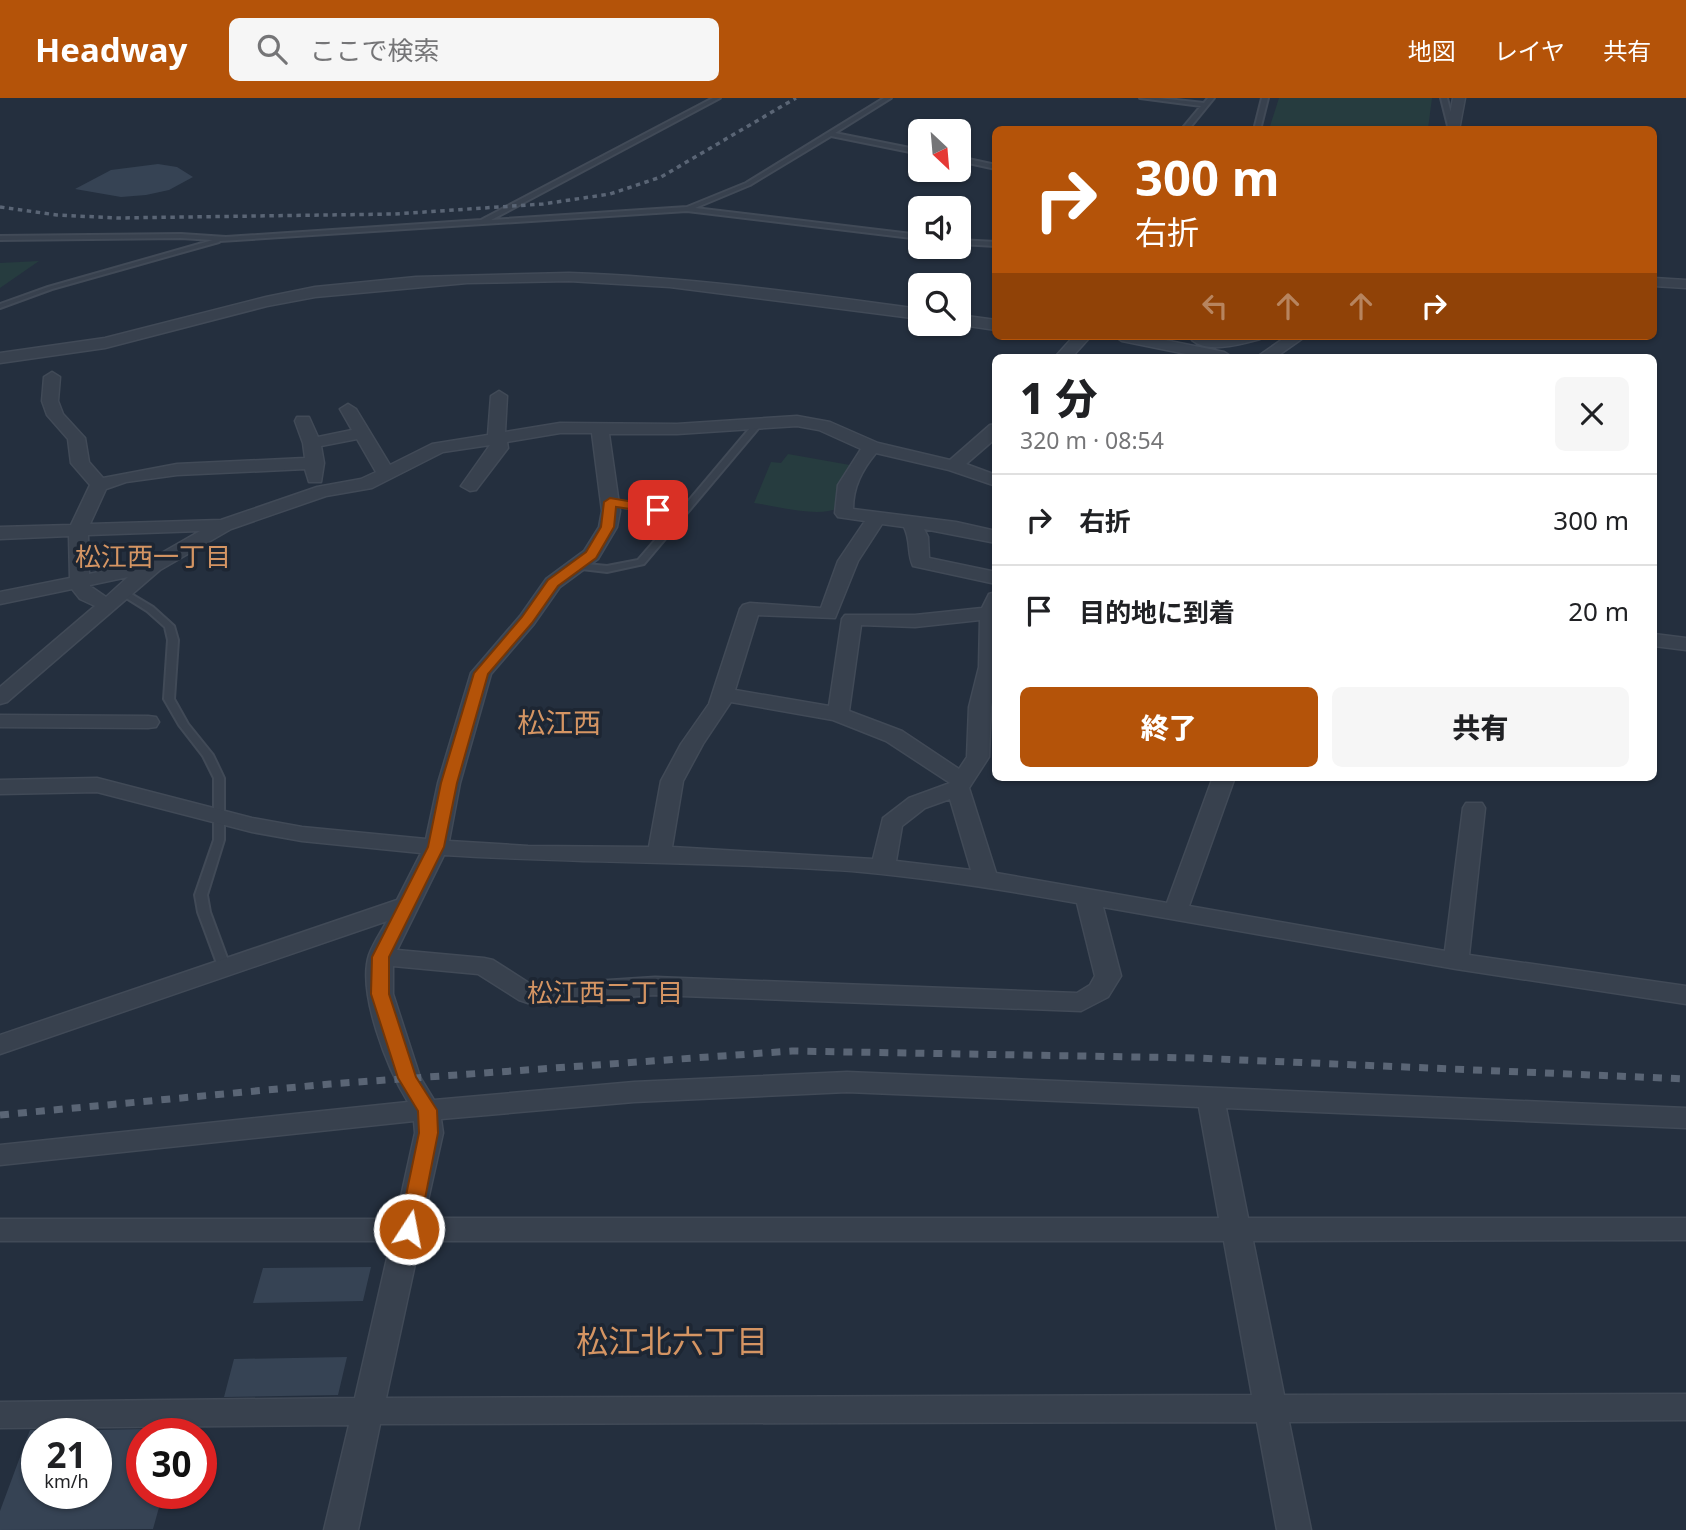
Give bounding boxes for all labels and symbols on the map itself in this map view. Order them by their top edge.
north arrow [908,119,971,182]
pin [628,480,688,540]
district label: 松江西一丁目 [75,538,231,574]
district label: 松江西 [517,703,601,741]
district label: 松江西二丁目 [527,974,683,1010]
position arrow [372,1192,446,1266]
district label: 松江北六丁目 [576,1319,768,1362]
speed limit sign: 30 [126,1418,217,1509]

